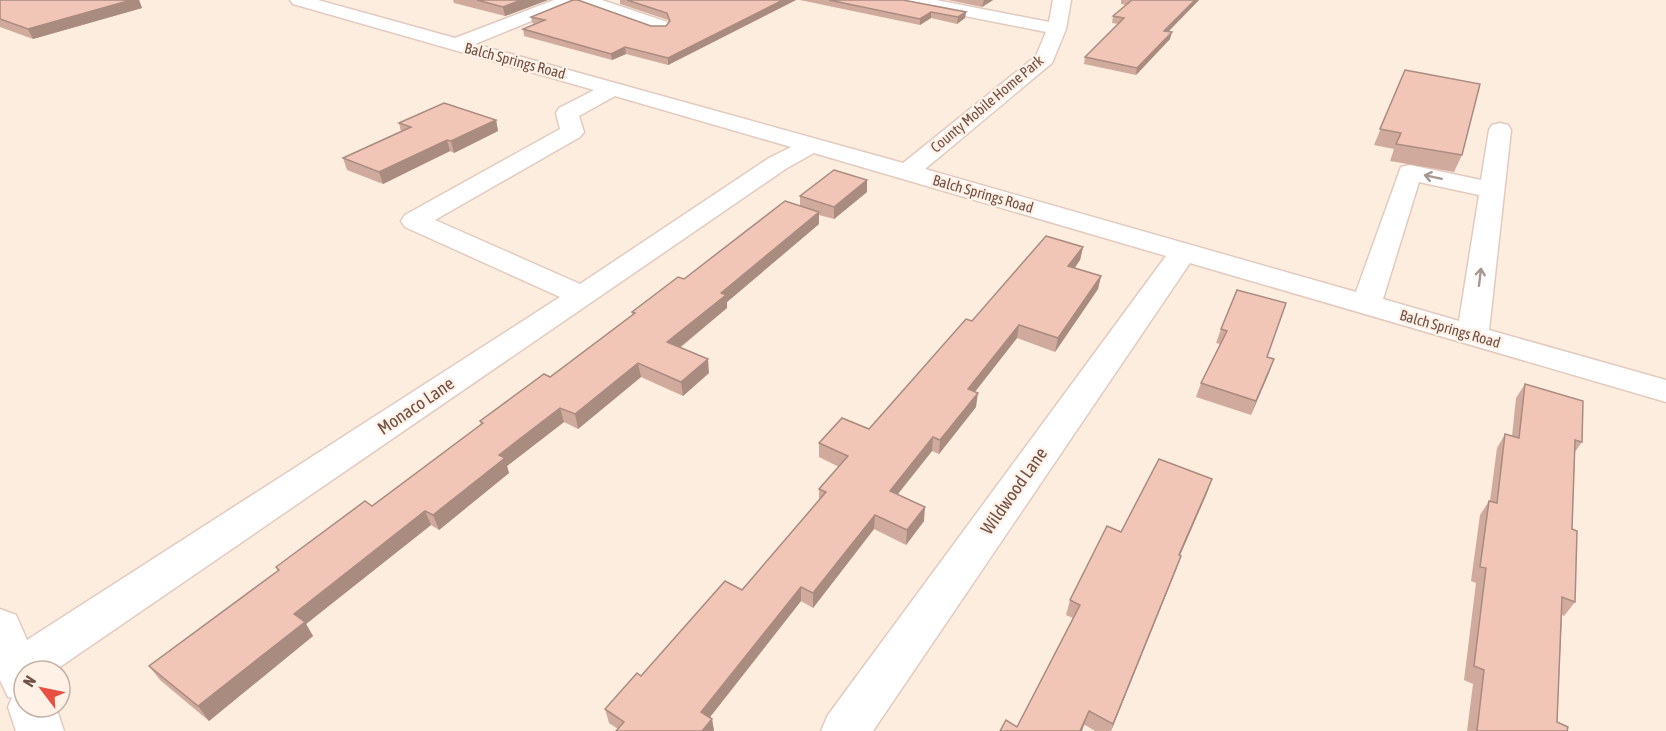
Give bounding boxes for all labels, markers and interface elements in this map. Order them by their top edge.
street label: Balch Springs Road [463,39,567,82]
street label: County Mobile Home Park [927,51,1047,156]
street label: Balch Springs Road [931,171,1035,216]
one-way arrow [1424,171,1443,183]
one-way arrow [1474,268,1485,288]
street label: Balch Springs Road [1398,306,1502,351]
street label: Monaco Lane [374,372,458,439]
street label: Wildwood Lane [976,443,1051,538]
north arrow [12,659,72,719]
text: N [19,672,39,690]

